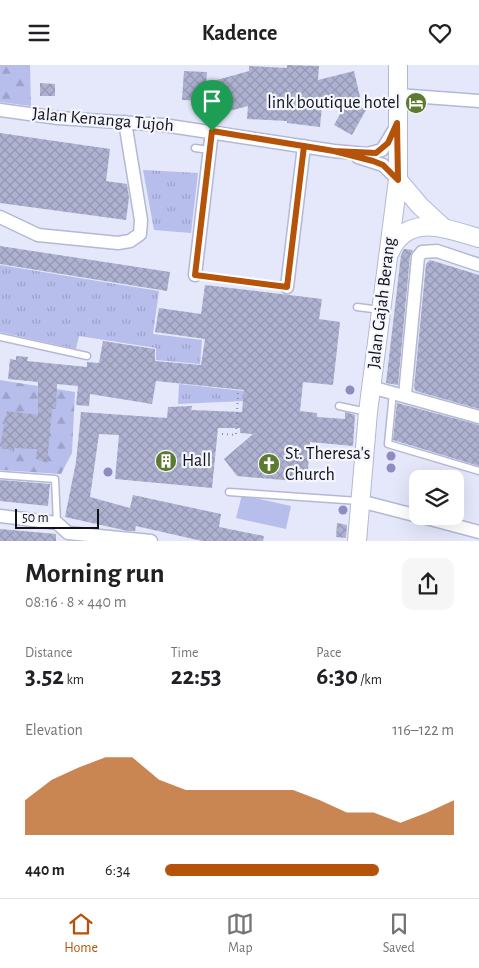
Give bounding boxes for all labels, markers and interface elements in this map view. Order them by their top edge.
icon: menu [25,19,53,47]
icon: heart [426,19,454,47]
text: Kadence [202,22,277,44]
pin [191,80,233,131]
icon: arrive [198,87,226,115]
hotel icon: link boutique hotel [404,91,428,115]
place label: link boutique hotel [267,94,400,112]
street label: Jalan Kenanga Tujoh [31,105,175,135]
street label: Jalan Gajah Berang [365,236,399,370]
place label: St. Theresa's Church [285,445,370,484]
building icon: Hall [154,449,178,473]
place label: Hall [182,452,211,470]
church icon: St. Theresa's Church [257,452,281,476]
map controls [409,470,464,525]
button: layers [409,470,464,525]
scale bar [15,505,99,529]
text: 50 m [22,511,49,525]
button: share [402,558,454,610]
text: Morning run [25,560,165,588]
text: 08:16 · 8 × 440 m [25,594,127,610]
text: Distance [25,646,72,660]
text: Time [171,646,199,660]
text: Pace [316,646,342,660]
text: 3.52 [25,664,64,689]
text: 22:53 [171,664,222,689]
text: 6:30 [316,664,358,689]
text: km [64,673,84,687]
text: /km [358,673,382,687]
text: Elevation [25,722,83,738]
text: 116–122 m [392,722,454,738]
text: 440 m [25,862,65,878]
text: 6:34 [105,862,130,878]
tab: Home [64,910,98,957]
tab: Map [226,910,254,957]
tab: Saved [383,910,415,957]

